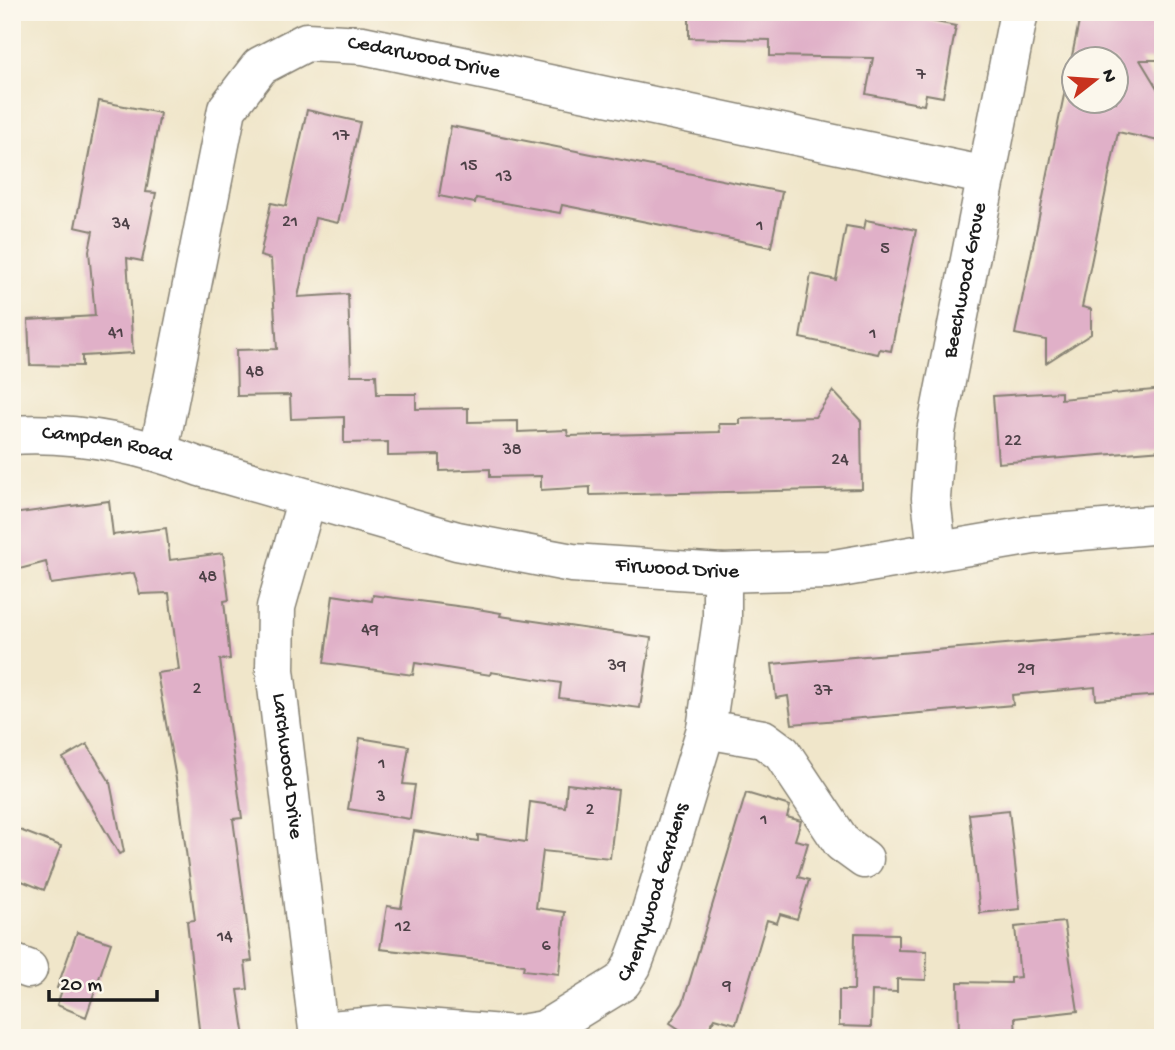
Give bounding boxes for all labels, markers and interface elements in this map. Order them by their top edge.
street label: Cedarwood Drive [347,32,503,86]
north arrow [1060,46,1130,116]
house number: 7 [915,65,926,86]
text: N [1095,67,1121,85]
house number: 17 [332,126,350,147]
house number: 15 [460,156,477,177]
house number: 13 [495,167,512,188]
street label: Beechwood Grove [938,199,994,361]
house number: 21 [282,212,298,233]
house number: 34 [111,214,130,235]
house number: 1 [755,216,764,237]
house number: 5 [880,239,890,260]
house number: 41 [108,323,124,344]
house number: 1 [868,324,877,345]
house number: 48 [246,362,264,383]
street label: Campden Road [41,422,177,469]
house number: 22 [1004,431,1022,452]
house number: 38 [501,440,522,461]
house number: 24 [831,450,849,471]
street label: Firwood Drive [613,553,740,586]
house number: 48 [199,567,217,588]
house number: 49 [361,620,379,641]
house number: 39 [607,656,626,677]
house number: 29 [1017,659,1035,680]
house number: 2 [193,679,202,700]
house number: 37 [813,681,833,702]
street label: Larchwood Drive [265,692,308,841]
house number: 1 [377,754,386,775]
house number: 3 [375,787,386,808]
street label: Cherrywood Gardens [612,799,696,987]
house number: 2 [586,800,595,821]
house number: 1 [759,810,768,831]
house number: 12 [394,917,411,938]
house number: 14 [216,927,233,948]
house number: 6 [541,936,551,957]
scale bar [49,959,158,1003]
text: 20 m [60,974,102,999]
house number: 9 [721,976,732,997]

